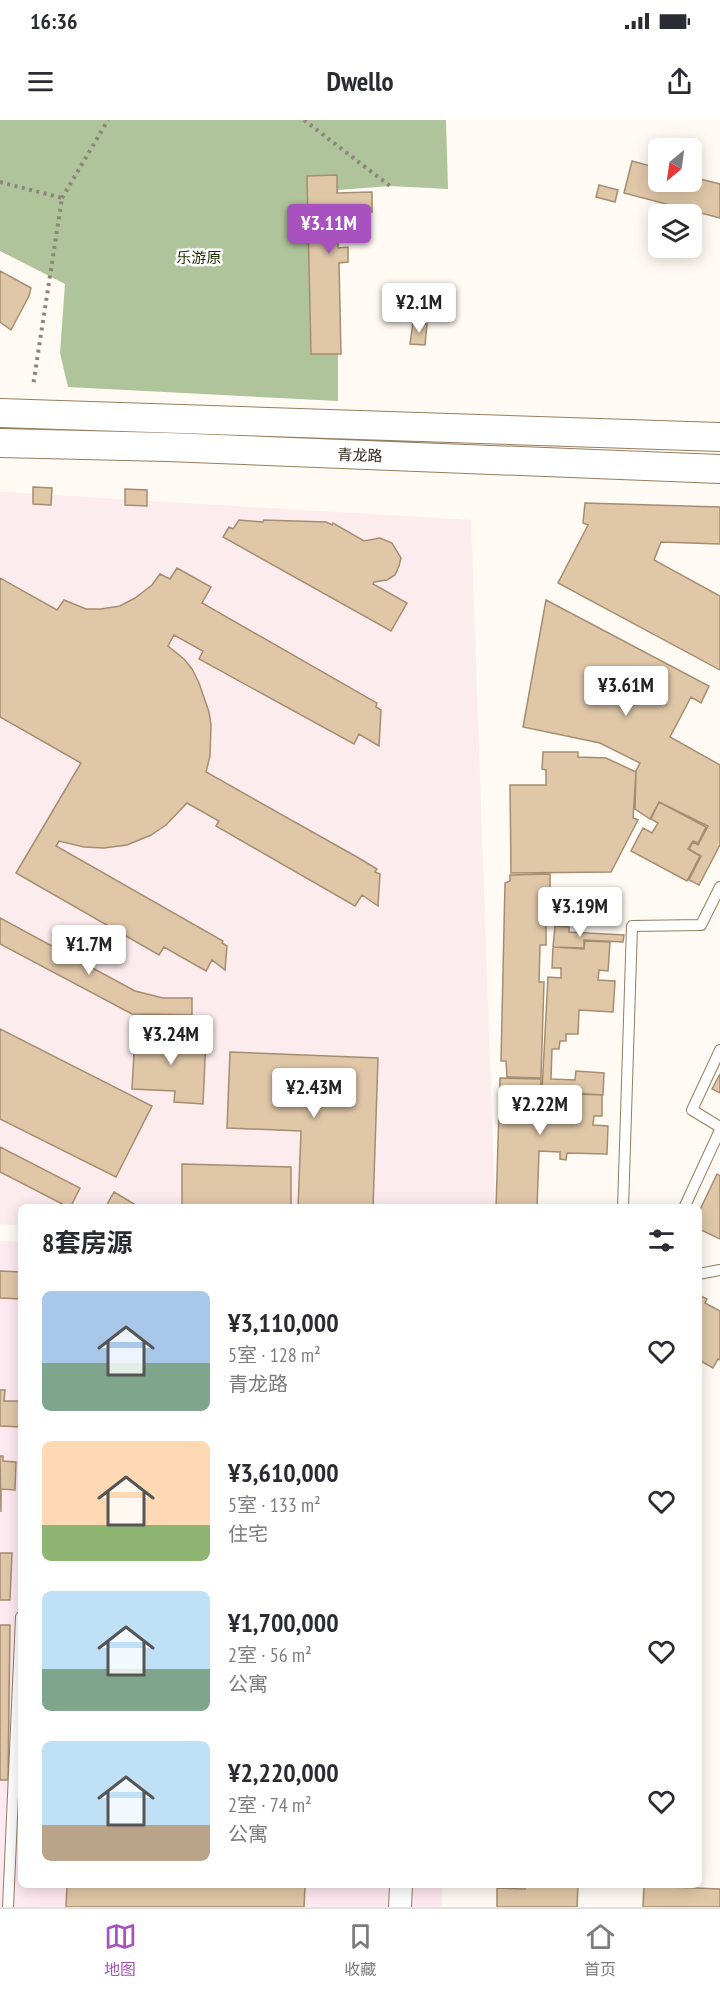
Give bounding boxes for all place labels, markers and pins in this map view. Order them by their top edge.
pin: ¥3.11M [280,204,378,255]
pin: ¥2.1M [377,283,461,334]
pin: ¥3.61M [577,666,675,717]
pin: ¥3.19M [531,887,629,938]
pin: ¥1.7M [47,925,131,976]
pin: ¥3.24M [122,1015,220,1066]
pin: ¥2.43M [265,1068,363,1119]
pin: ¥2.22M [491,1085,589,1136]

